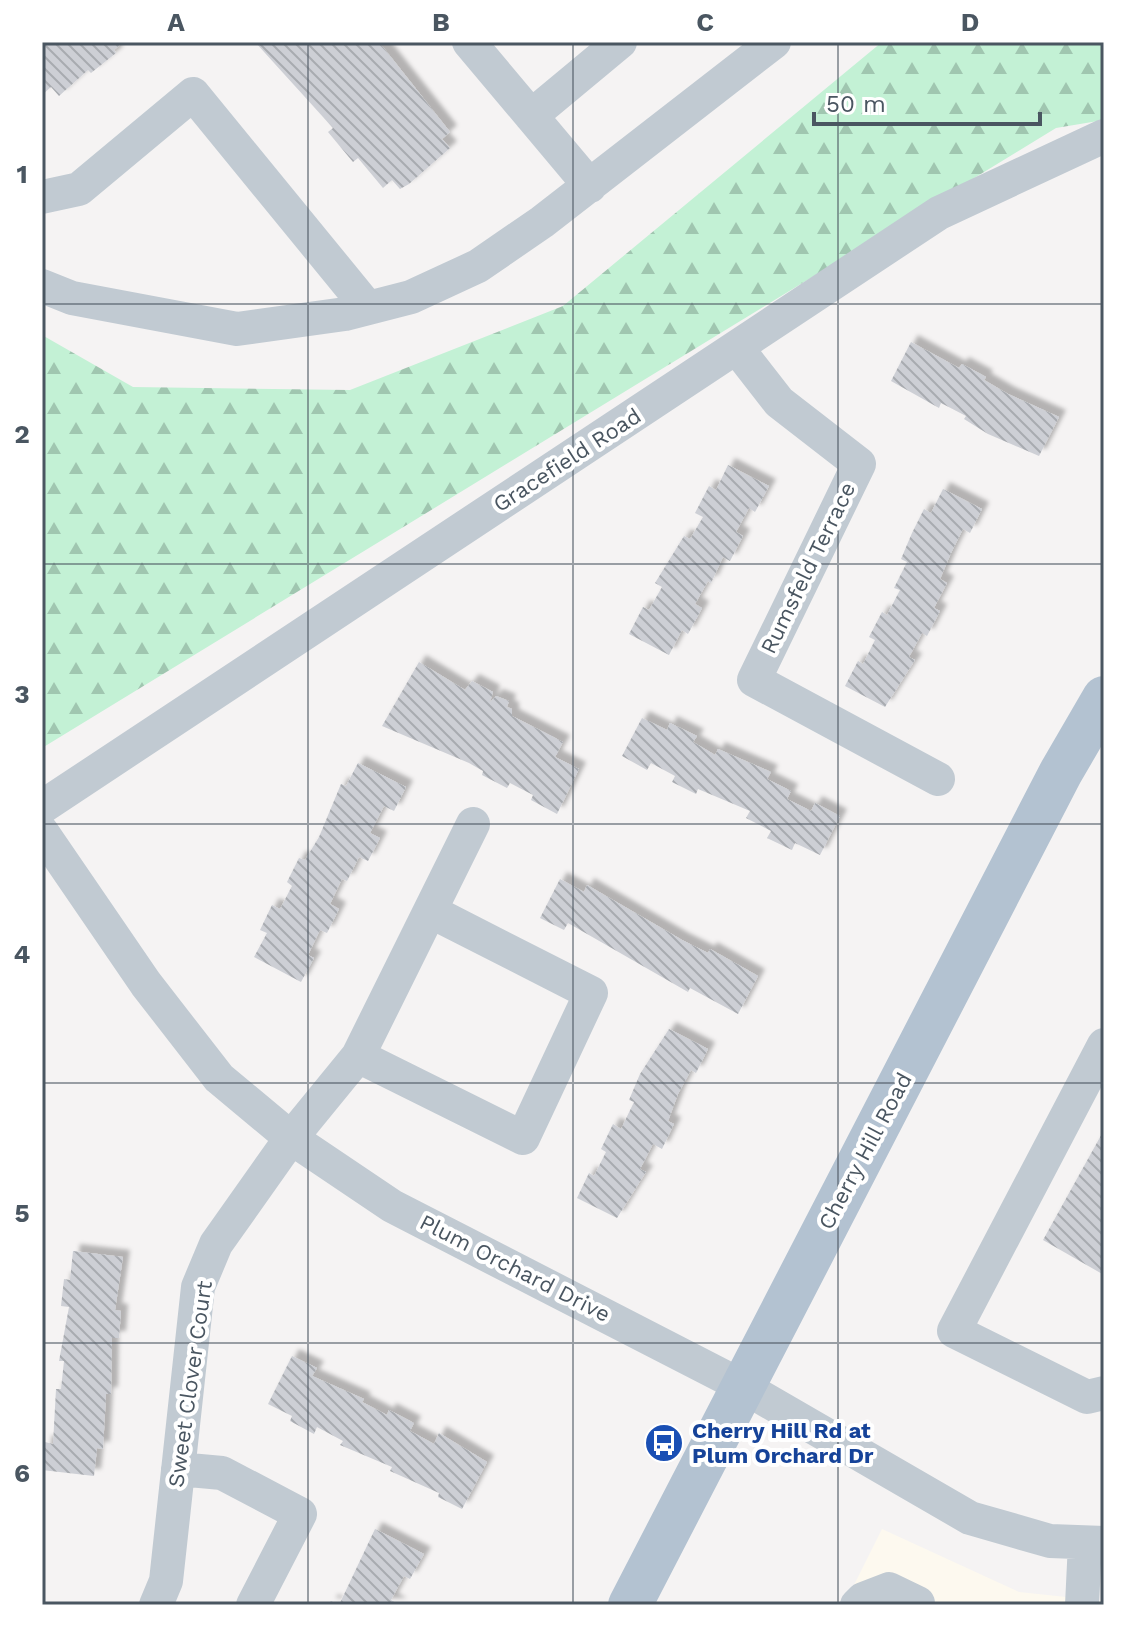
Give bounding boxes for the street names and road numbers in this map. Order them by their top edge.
street label: Gracefield Road [489,403,645,517]
street label: Rumsfeld Terrace [756,478,860,658]
street label: Cherry Hill Road [813,1069,917,1233]
street label: Plum Orchard Drive [416,1209,614,1327]
street label: Sweet Clover Court [163,1279,217,1489]

